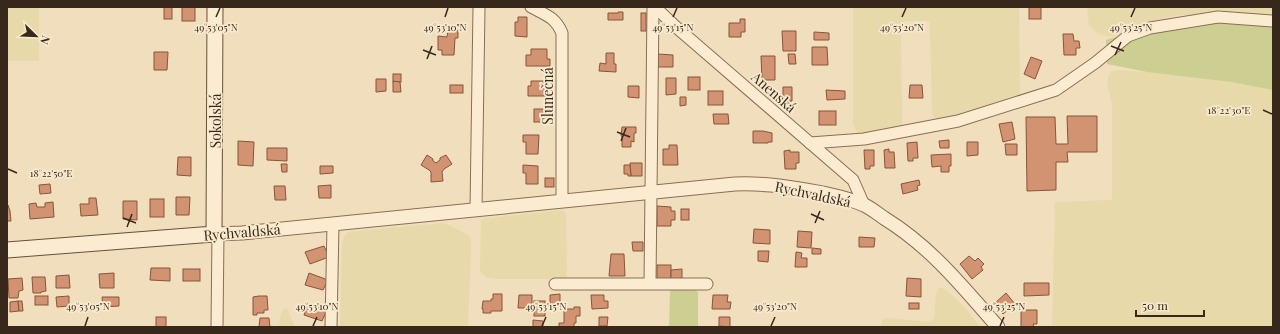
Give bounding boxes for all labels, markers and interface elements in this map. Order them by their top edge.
north arrow [16,16,56,56]
text: 49°53'05"N [194,20,238,34]
text: 49°53'10"N [423,20,467,34]
text: 49°53'15"N [652,20,694,34]
text: 49°53'20"N [880,20,924,34]
text: 49°53'25"N [1110,20,1152,34]
text: N [37,34,54,47]
street label: Slunečná [538,67,557,125]
street label: Anenská [747,67,800,117]
street label: Sokolská [206,94,225,148]
text: 18°22'30"E [1208,103,1250,117]
text: 18°22'50"E [30,166,72,180]
street label: Rychvaldská [773,177,853,211]
street label: Rychvaldská [203,219,281,245]
scale bar [1136,292,1204,318]
text: 50 m [1142,297,1168,313]
text: 49°53'05"N [66,299,110,313]
text: 49°53'10"N [295,299,339,313]
text: 49°53'15"N [525,299,567,313]
text: 49°53'20"N [753,299,797,313]
text: 49°53'25"N [983,299,1025,313]

